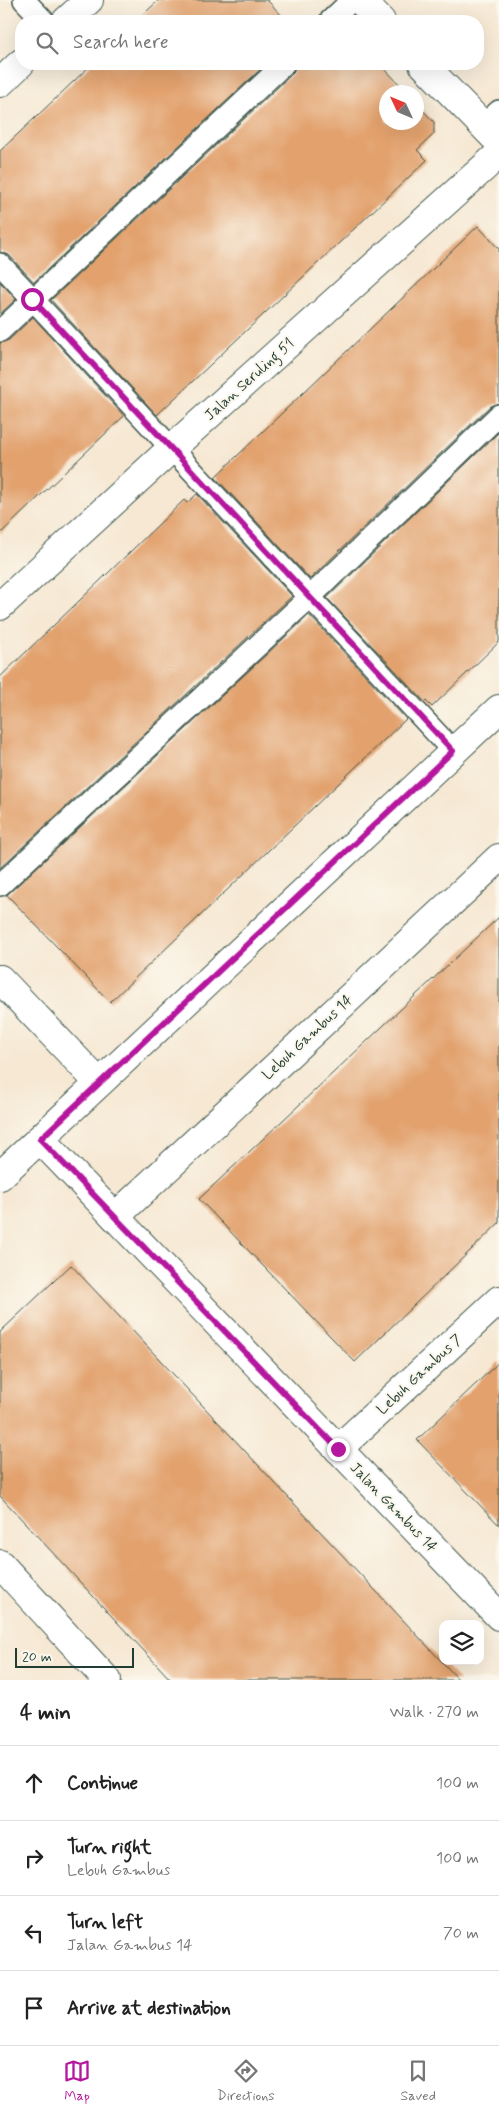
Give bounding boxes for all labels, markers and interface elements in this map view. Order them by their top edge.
search box [15,15,484,70]
icon: search [33,29,61,57]
text: Search here [73,30,169,55]
north arrow [379,85,424,130]
route start [21,288,44,311]
street label: Jalan Seruling 51 [200,334,300,426]
street label: Lebuh Gambus 14 [258,991,357,1085]
street label: Lebuh Gambus 7 [373,1330,467,1420]
route end [327,1438,350,1461]
street label: Jalan Gambus 14 [345,1458,441,1557]
map controls [439,1620,484,1665]
button: layers [439,1620,484,1665]
scale bar [15,1645,134,1668]
text: 20 m [22,1648,52,1666]
text: 4 min [20,1699,71,1727]
text: Walk · 270 m [390,1702,479,1723]
icon: ahead [20,1769,48,1797]
text: Continue [67,1771,138,1796]
text: 100 m [436,1773,479,1794]
text: Turn right [67,1835,151,1860]
icon: right [20,1844,48,1872]
text: 100 m [436,1848,479,1869]
text: Lebuh Gambus [67,1860,170,1881]
text: Turn left [67,1910,143,1935]
icon: left [20,1919,48,1947]
text: 70 m [443,1923,479,1944]
text: Jalan Gambus 14 [67,1935,193,1956]
icon: arrive [20,1994,48,2022]
text: Arrive at destination [67,1996,231,2021]
tab: Map [63,2057,91,2105]
tab: Directions [217,2057,275,2105]
tab: Saved [401,2057,436,2105]

